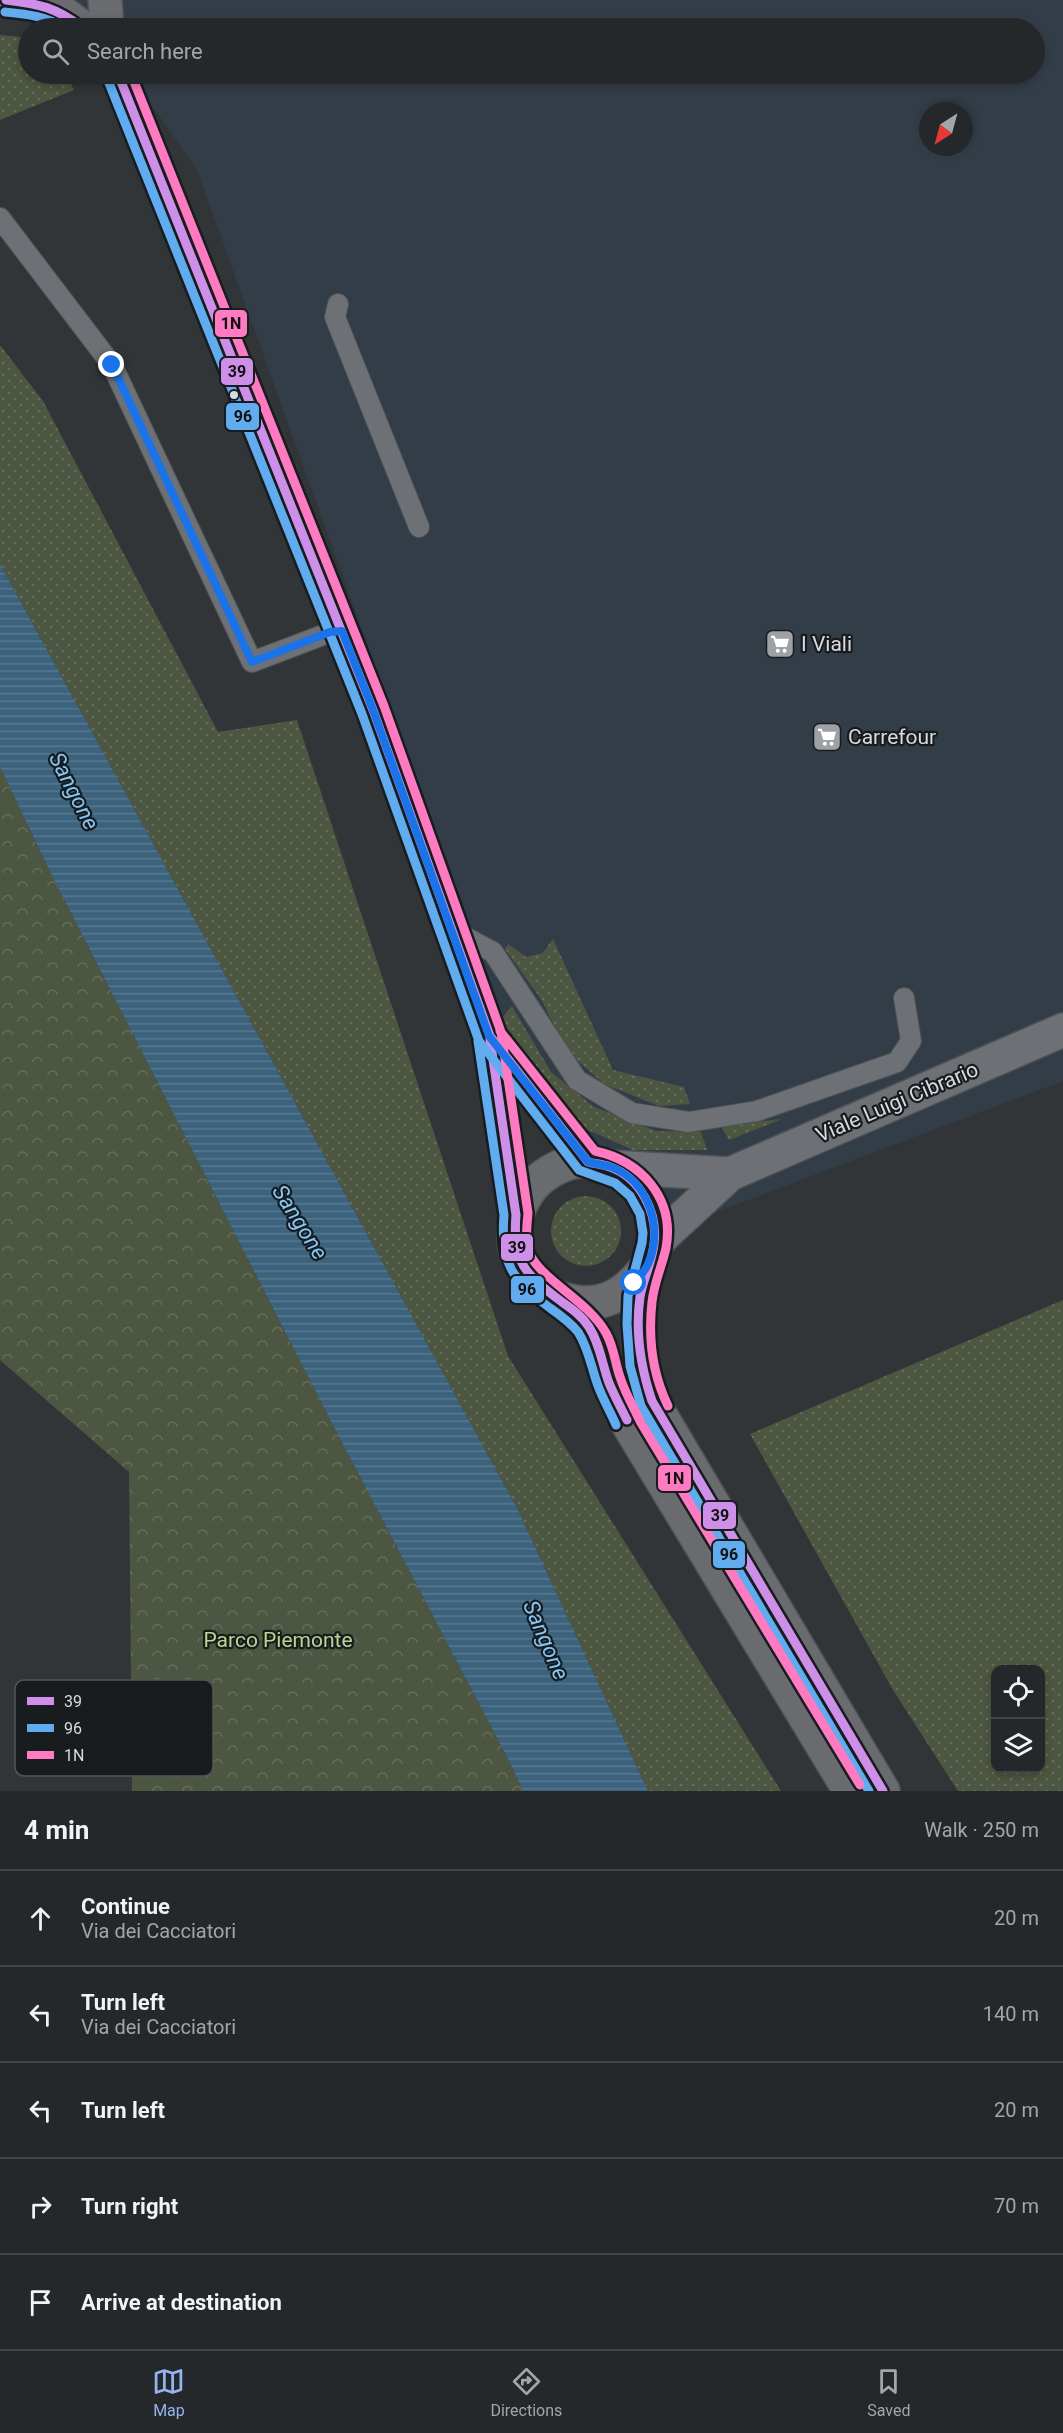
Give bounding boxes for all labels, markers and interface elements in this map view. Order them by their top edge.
search box [18,18,1045,84]
icon: search [39,35,72,68]
text: Search here [87,39,203,64]
north arrow [919,102,973,156]
line badge: 1N [214,309,248,338]
text: 1N [221,314,241,333]
route end [98,351,124,377]
line badge: 39 [220,357,254,386]
text: 39 [228,362,246,381]
unlabelled marker [228,389,240,401]
line badge: 96 [225,402,260,431]
text: 96 [234,407,252,426]
supermarket icon: I Viali [764,628,796,660]
place label: I Viali [801,632,852,656]
supermarket icon: Carrefour [811,721,843,753]
place label: Carrefour [848,725,936,749]
water label: Sangone [44,748,104,834]
street label: Viale Luigi Cibrario [812,1057,982,1147]
water label: Sangone [267,1180,333,1264]
line badge: 39 [500,1233,534,1262]
text: 39 [508,1238,526,1257]
route start [620,1269,646,1295]
line badge: 96 [510,1275,545,1304]
text: 96 [518,1280,536,1299]
line badge: 1N [657,1464,692,1492]
text: 1N [664,1469,684,1488]
line badge: 39 [702,1501,737,1530]
text: 39 [711,1506,729,1525]
line badge: 96 [712,1540,746,1569]
text: 96 [720,1545,738,1564]
water label: Sangone [518,1597,574,1683]
park label: Parco Piemonte [203,1628,353,1652]
map controls [991,1665,1045,1773]
button: locate [991,1665,1045,1719]
legend [15,1680,213,1776]
text: 39 [64,1692,82,1711]
text: 96 [64,1719,82,1738]
button: layers [991,1719,1045,1773]
text: 1N [64,1746,84,1765]
text: 4 min [24,1815,89,1845]
text: Walk · 250 m [924,1818,1039,1842]
text: Continue [81,1894,170,1919]
icon: ahead [24,1902,57,1935]
text: 20 m [994,1906,1039,1930]
text: Via dei Cacciatori [81,1919,236,1943]
text: Turn left [81,1990,165,2015]
icon: left [24,1998,57,2031]
text: 140 m [983,2002,1039,2026]
text: Via dei Cacciatori [81,2015,236,2039]
icon: left [24,2094,57,2127]
text: Turn left [81,2098,165,2123]
text: 20 m [994,2098,1039,2122]
icon: right [24,2190,57,2223]
text: Turn right [81,2194,178,2219]
text: 70 m [994,2194,1039,2218]
icon: arrive [24,2286,57,2319]
text: Arrive at destination [81,2290,282,2315]
tab: Map [152,2365,185,2420]
tab: Directions [490,2365,562,2420]
tab: Saved [867,2365,911,2420]

